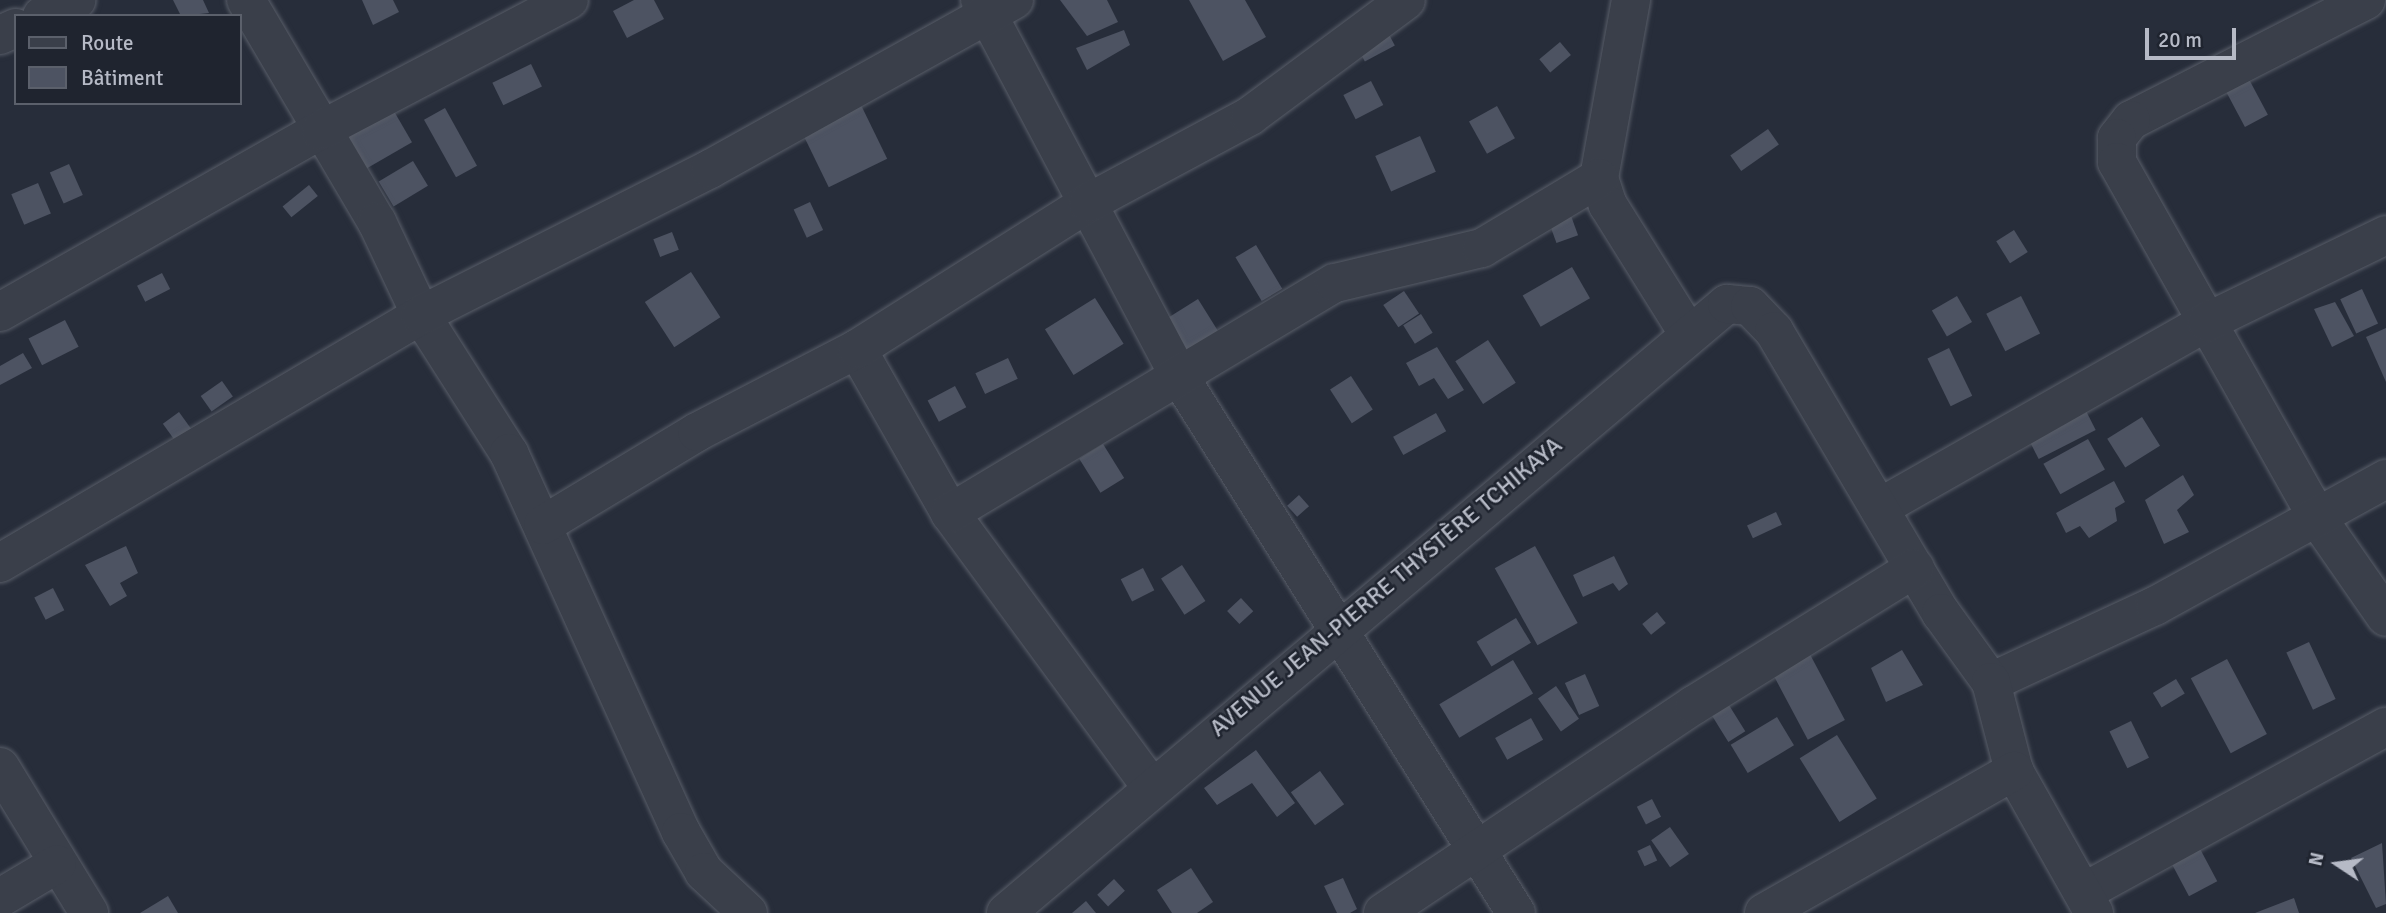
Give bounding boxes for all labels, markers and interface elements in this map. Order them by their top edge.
legend [14,14,242,105]
scale bar [2148,14,2239,58]
text: 20 m [2158,27,2202,53]
text: Route [81,30,133,56]
text: Bâtiment [81,65,163,91]
street label: AVENUE JEAN-PIERRE THYSTÈRE TCHIKAYA [1204,431,1568,743]
north arrow [2302,829,2372,899]
text: N [2303,850,2330,868]

